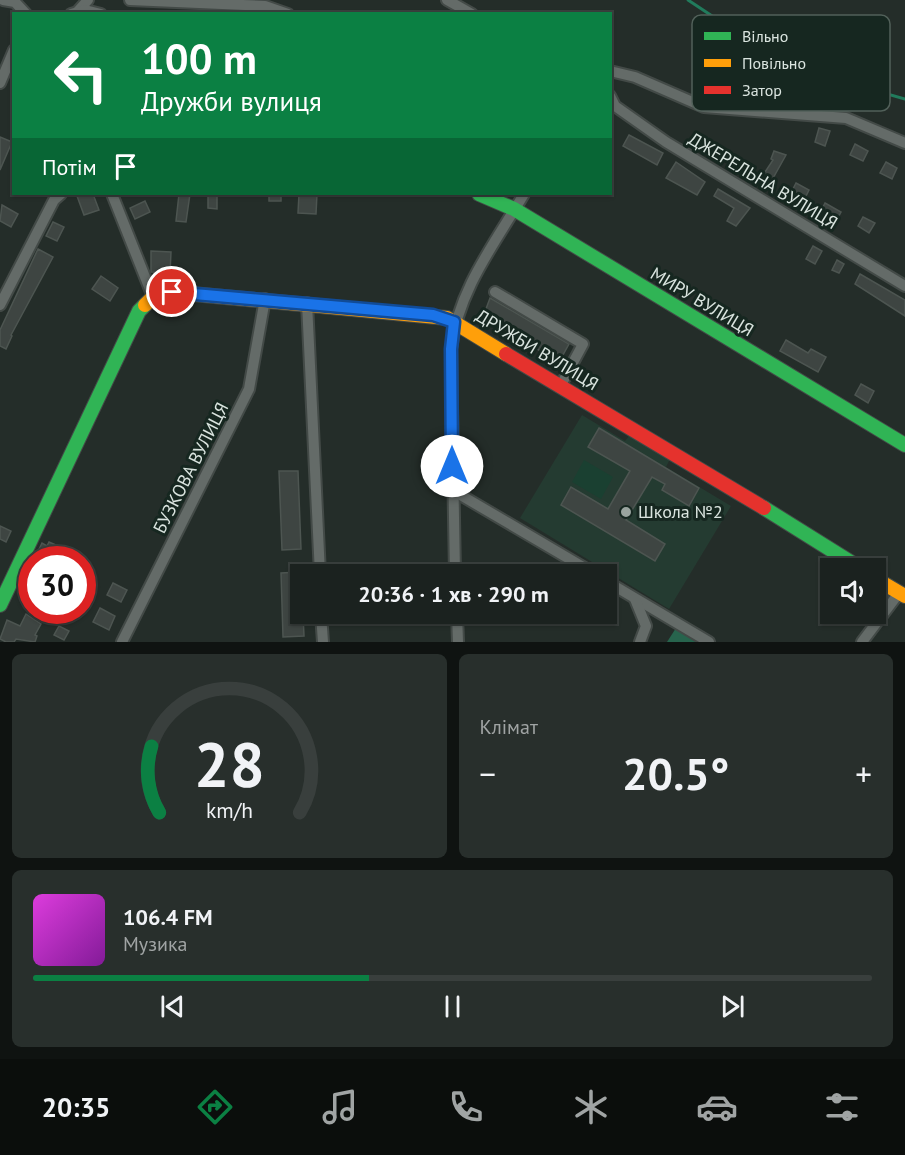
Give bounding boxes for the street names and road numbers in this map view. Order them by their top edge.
street label: ДЖЕРЕЛЬНА ВУЛИЦЯ [685,127,842,234]
street label: МИРУ ВУЛИЦЯ [646,262,758,341]
street label: ДРУЖБИ ВУЛИЦЯ [472,304,603,395]
street label: БУЗКОВА ВУЛИЦЯ [148,399,233,537]

